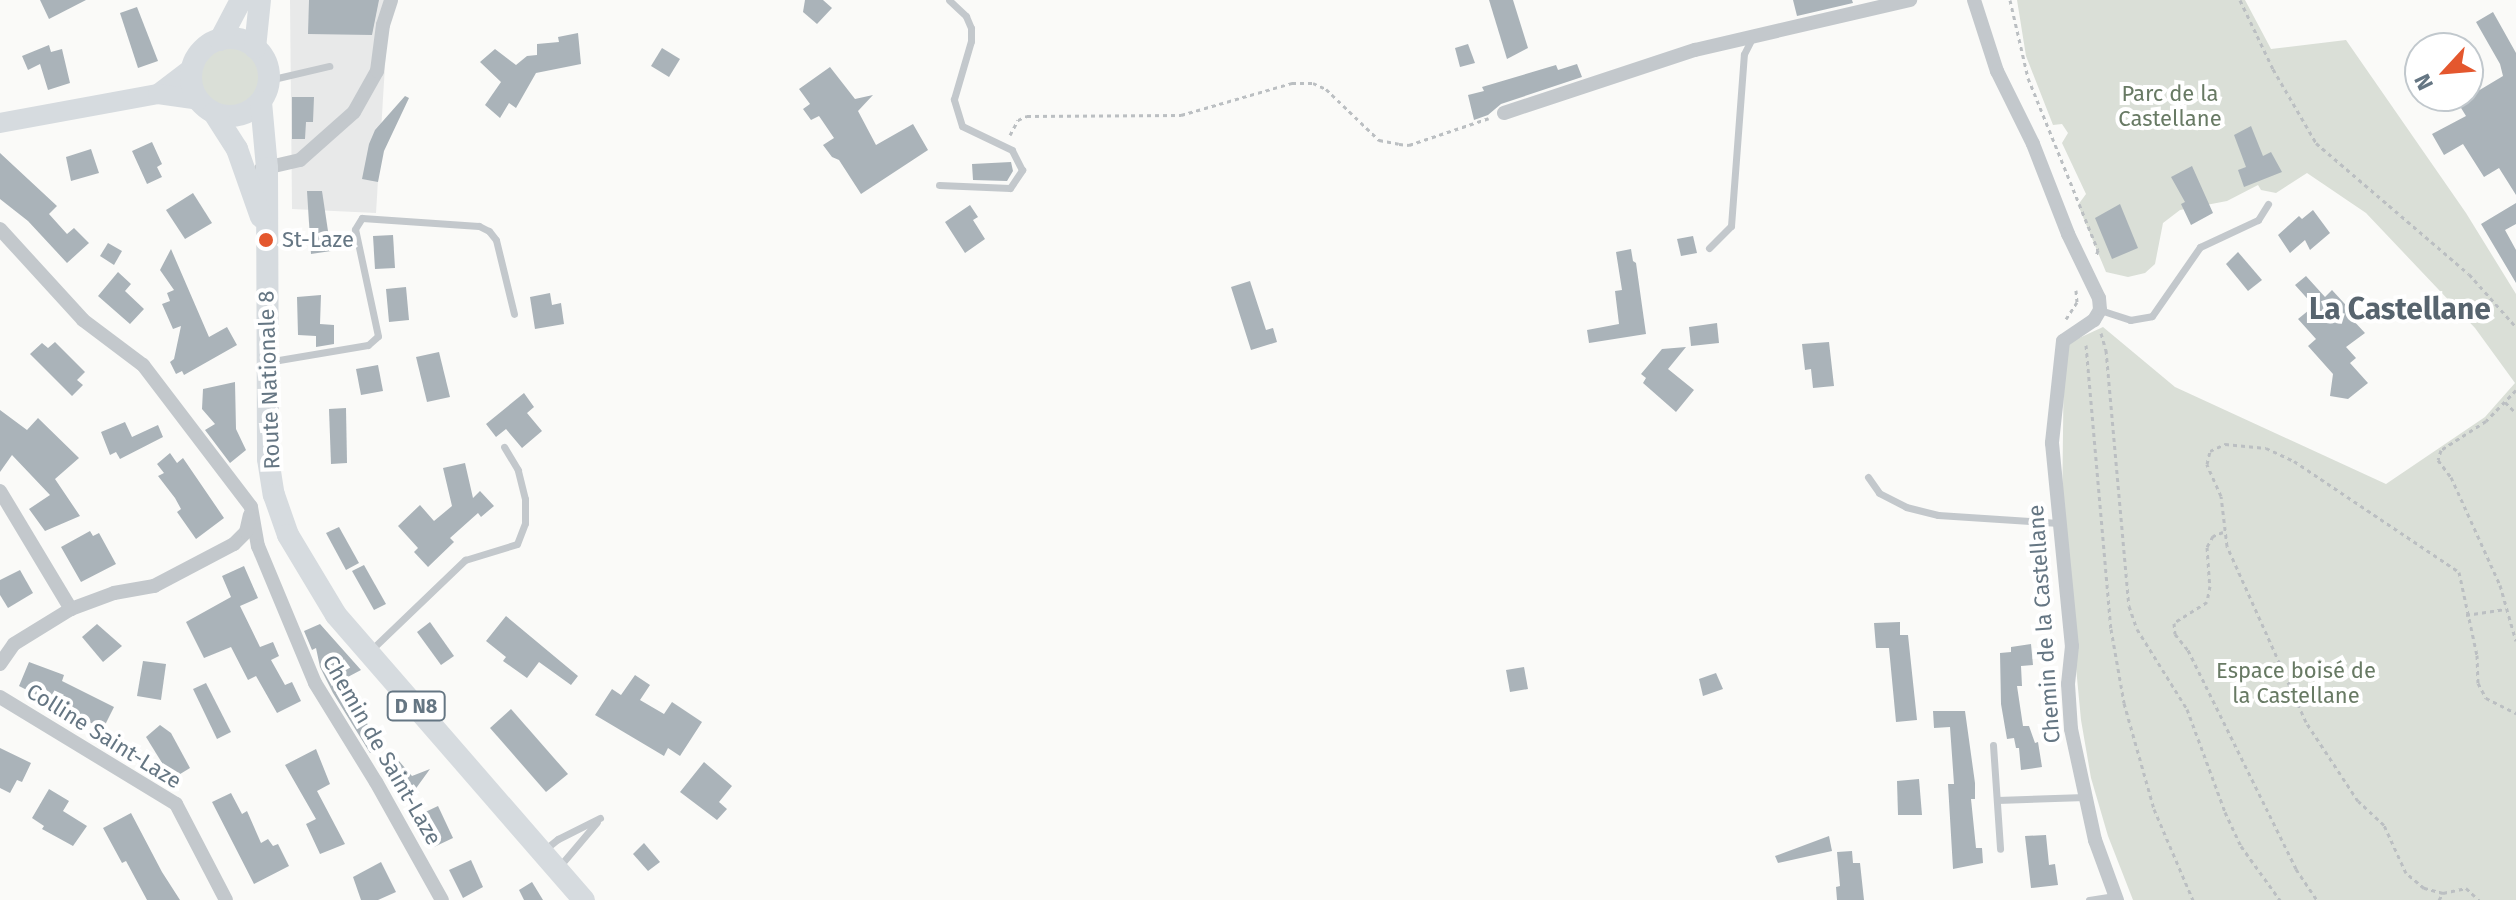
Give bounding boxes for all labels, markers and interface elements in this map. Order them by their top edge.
north arrow [2404,32,2484,112]
text: N [2408,69,2439,94]
park label: Parc de la Castellane [2118,80,2222,132]
place label: St-Laze [282,227,354,253]
marker: St-Laze [257,231,275,249]
street label: Route Nationale 8 [253,290,285,470]
district label: La Castellane [2309,291,2491,327]
street label: Chemin de la Castellane [2022,504,2066,744]
street label: Chemin de Saint-Laze [317,650,447,850]
park label: Espace boisé de la Castellane [2216,657,2376,708]
street label: Colline Saint-Laze [22,678,186,794]
road number: D N8 [386,690,446,722]

